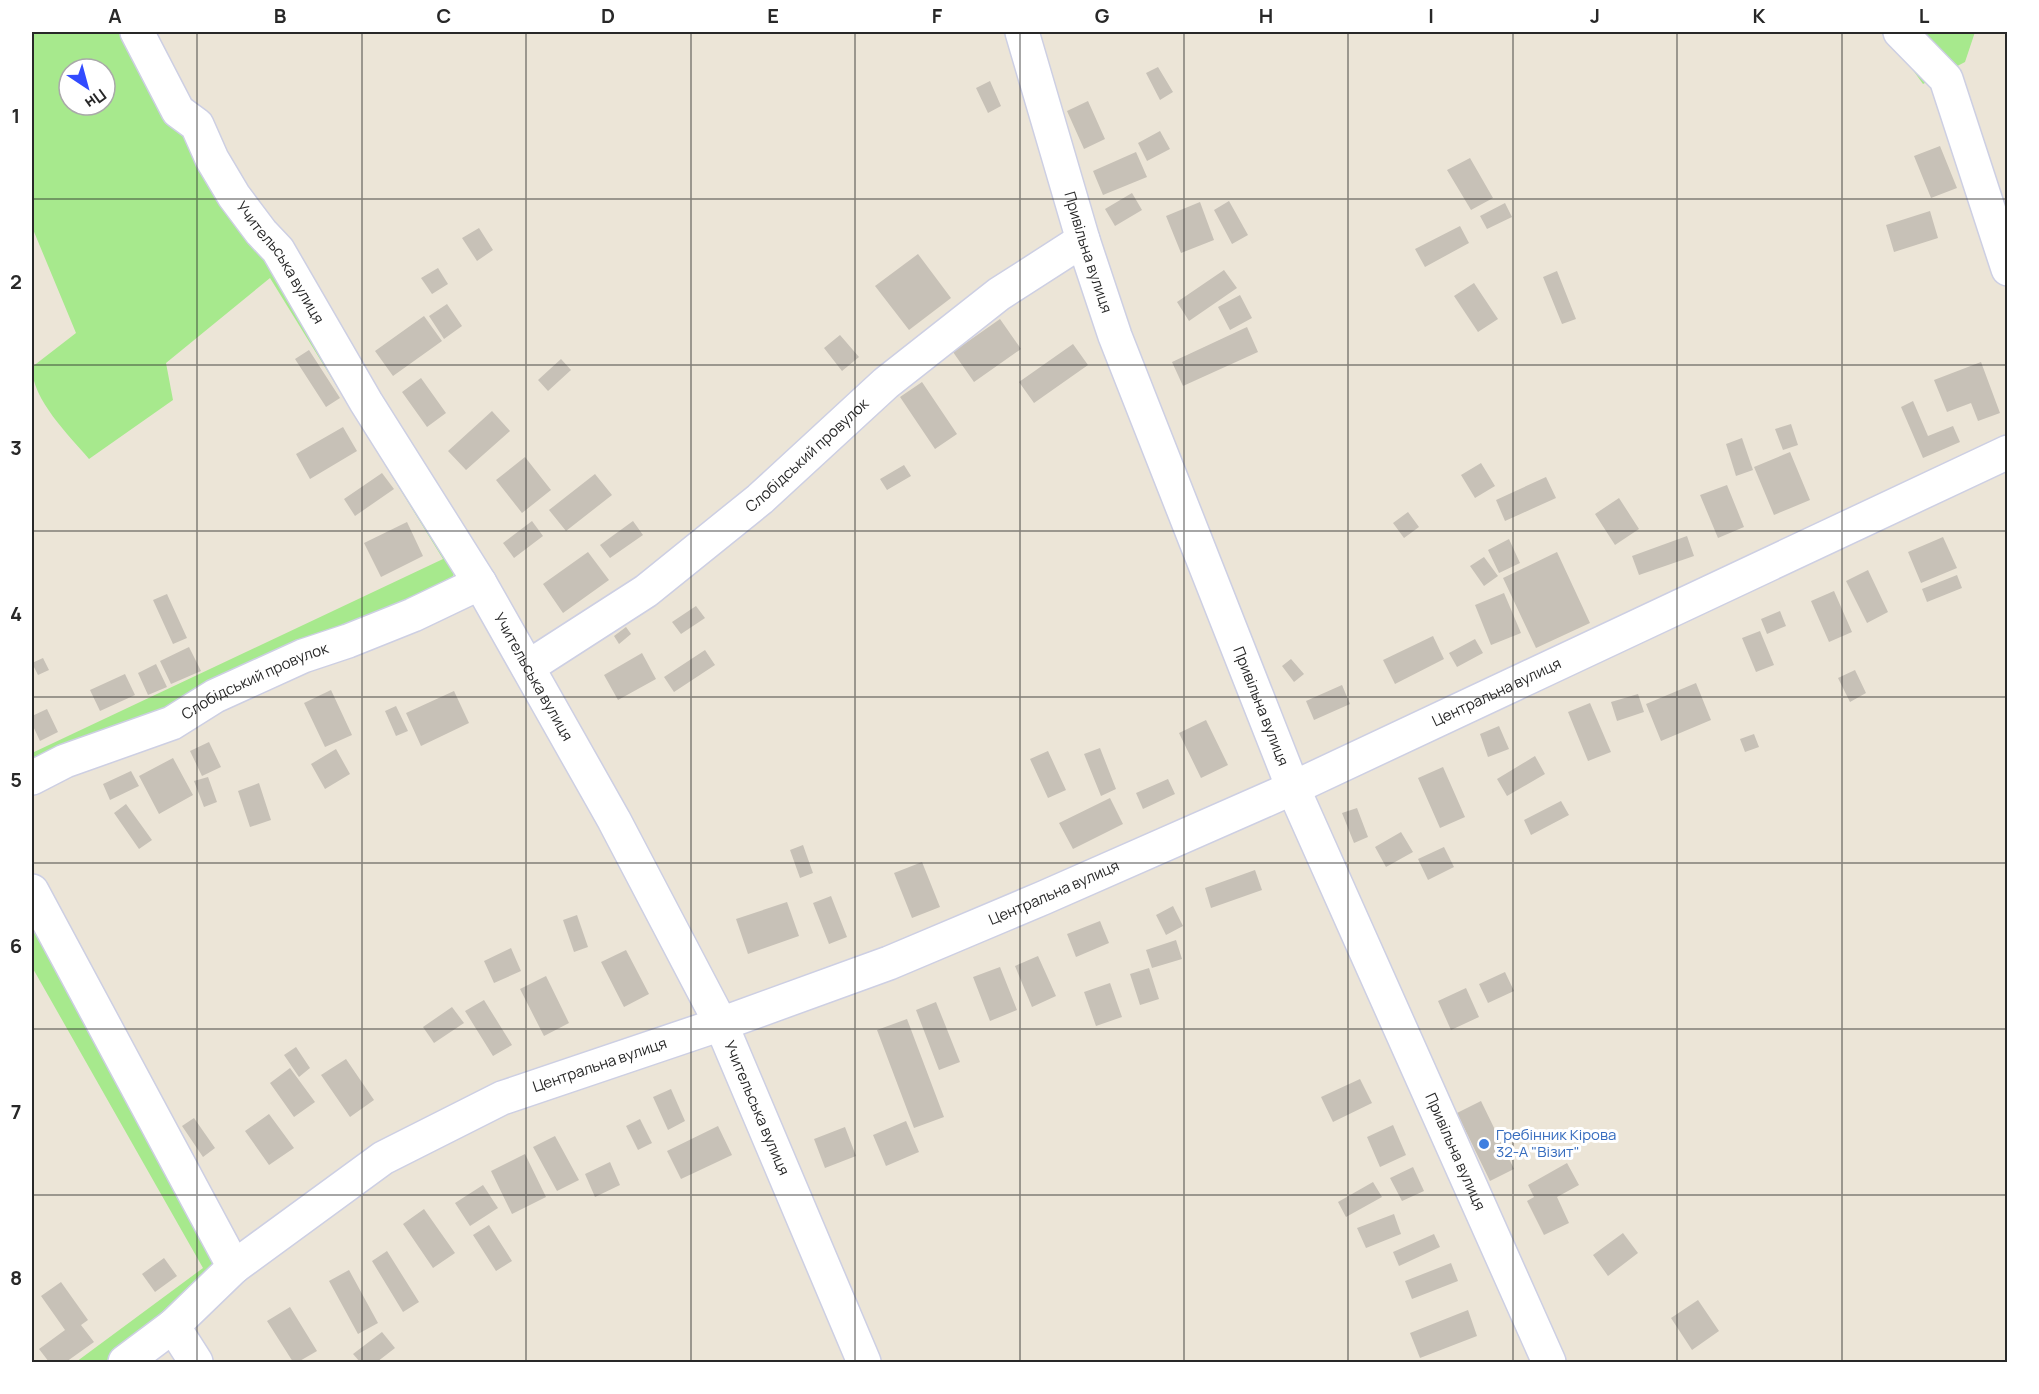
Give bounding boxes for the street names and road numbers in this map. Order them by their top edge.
street label: Привільна вулиця [1059,189,1118,316]
street label: Учительська вулиця [231,197,329,327]
street label: Слобідський провулок [741,393,873,517]
street label: Учительська вулиця [489,609,578,745]
street label: Слобідський провулок [177,637,331,724]
street label: Привільна вулиця [1228,644,1294,769]
street label: Центральна вулиця [1429,652,1564,731]
street label: Центральна вулиця [985,855,1122,930]
street label: Центральна вулиця [530,1032,669,1097]
street label: Учительська вулиця [719,1037,795,1178]
street label: Привільна вулиця [1420,1090,1491,1214]

